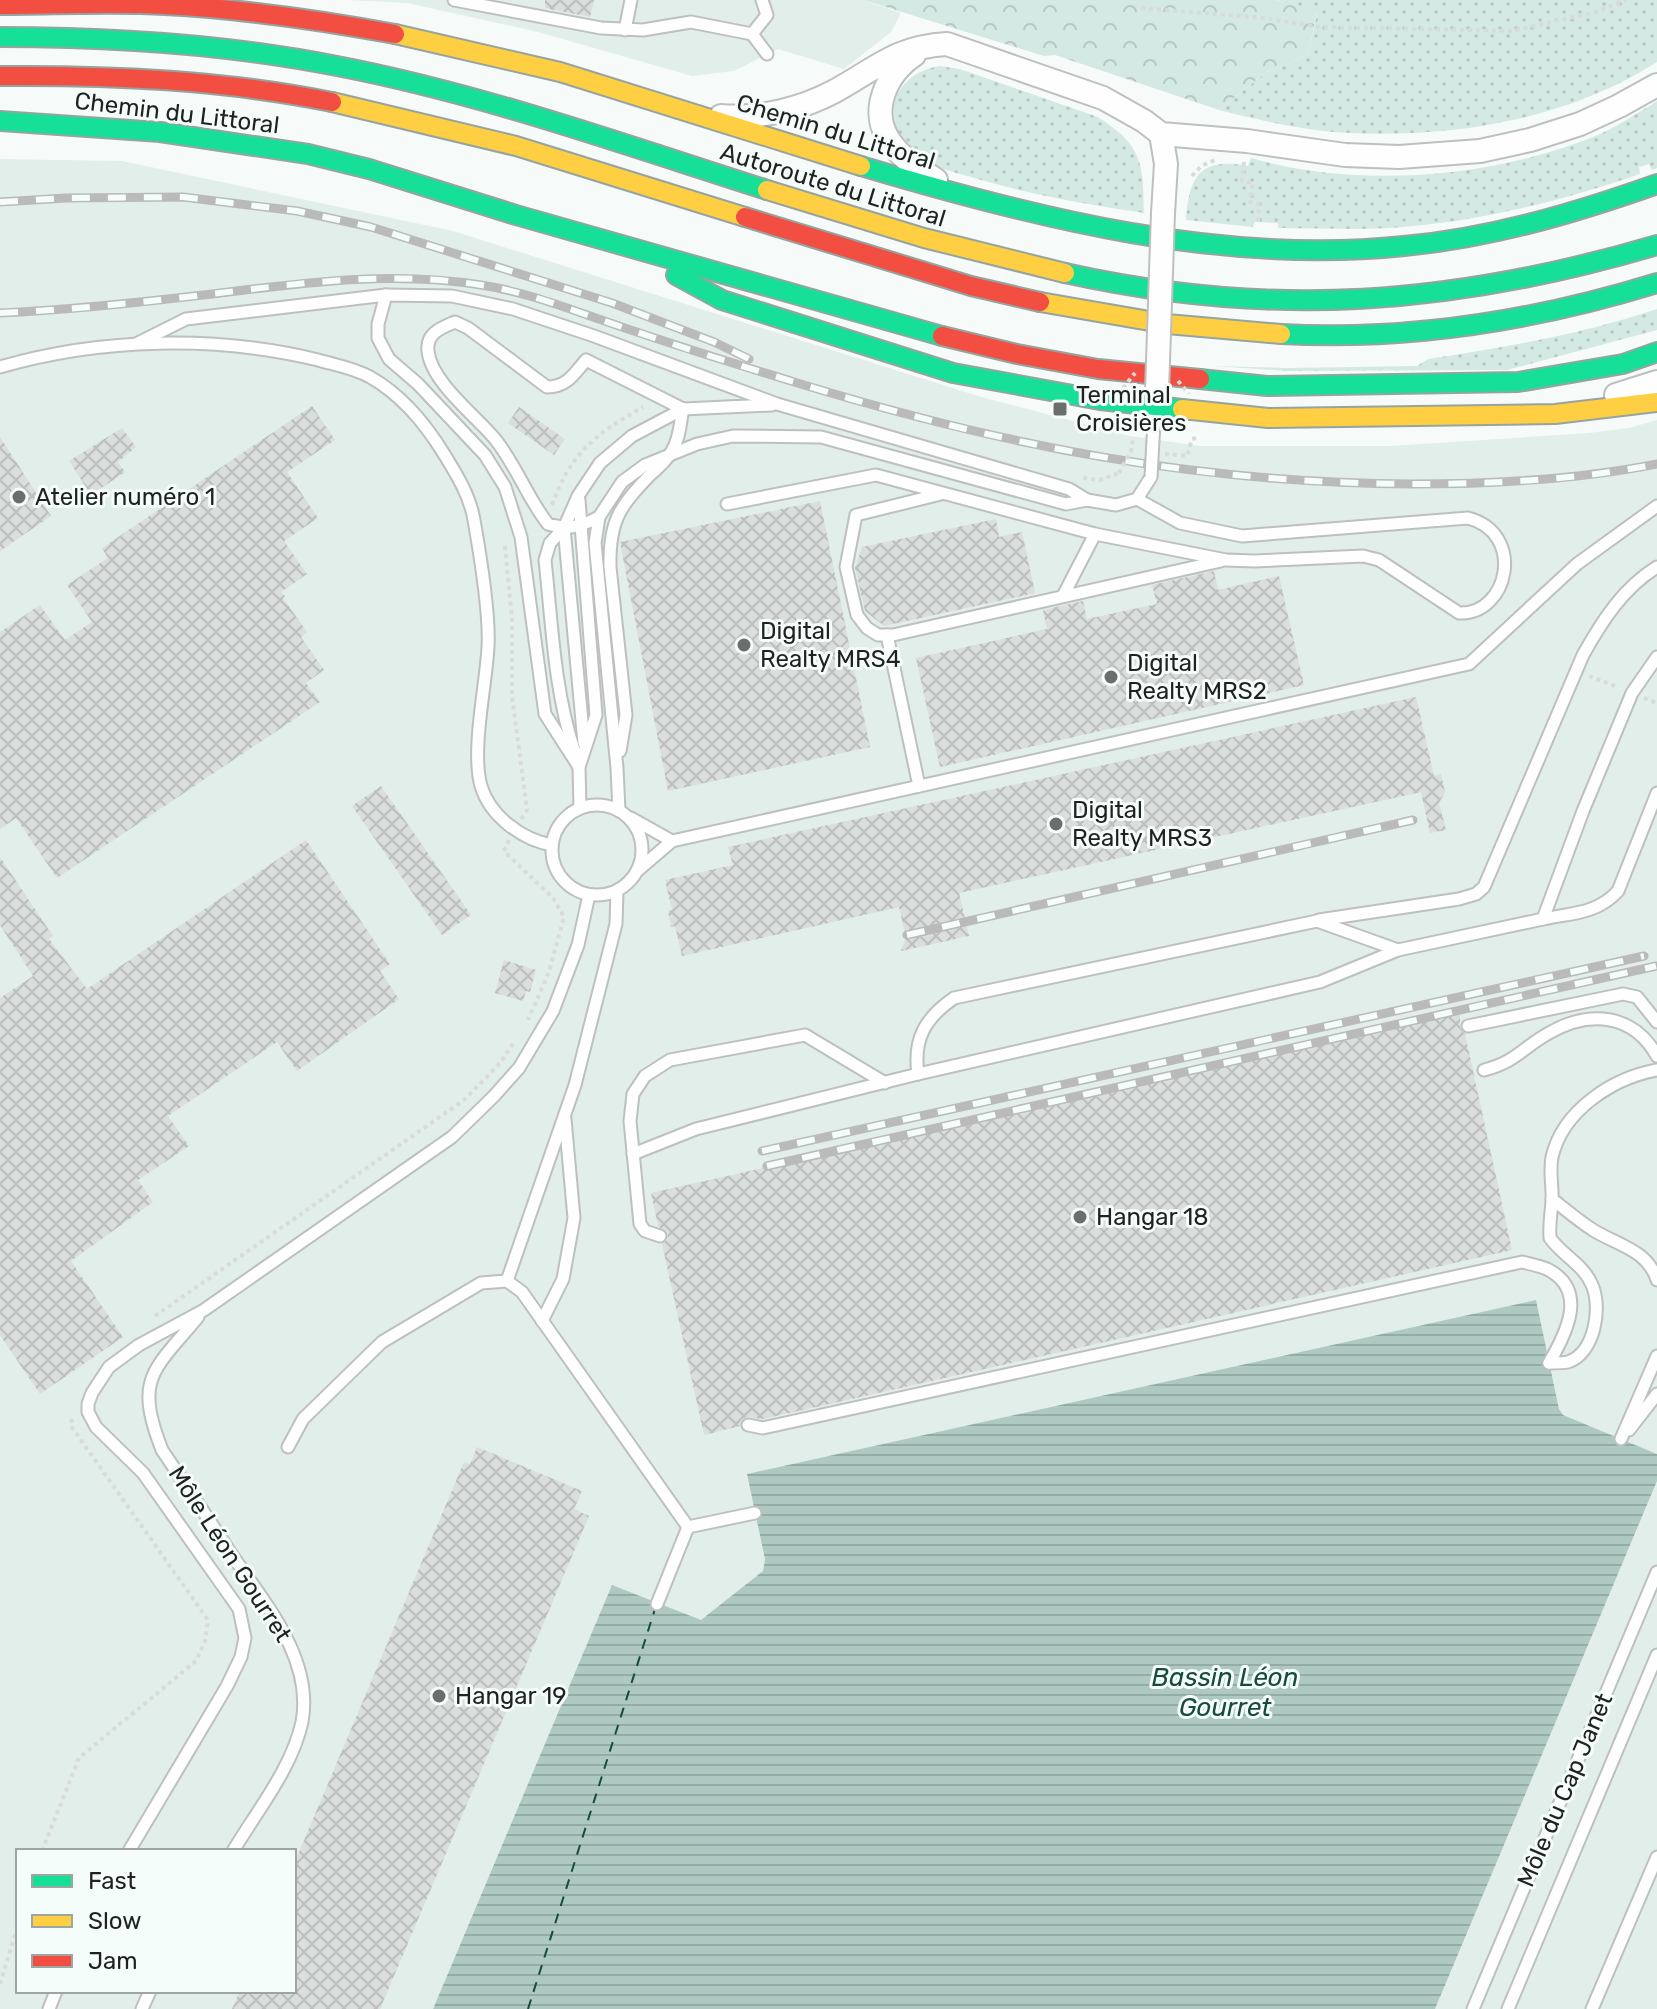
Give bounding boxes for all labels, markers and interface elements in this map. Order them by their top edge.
street label: Chemin du Littoral [73,87,281,139]
street label: Chemin du Littoral [733,88,939,176]
street label: Autoroute du Littoral [717,137,949,233]
place label: Terminal Croisières [1076,381,1187,437]
marker: Terminal Croisières [1051,400,1069,418]
place label: Atelier numéro 1 [35,483,215,511]
marker: Atelier numéro 1 [10,488,28,506]
place label: Digital Realty MRS4 [760,617,901,673]
marker: Digital Realty MRS4 [735,636,753,654]
place label: Digital Realty MRS2 [1127,649,1267,705]
marker: Digital Realty MRS2 [1102,668,1120,686]
place label: Digital Realty MRS3 [1072,796,1212,852]
marker: Digital Realty MRS3 [1047,815,1065,833]
place label: Hangar 18 [1096,1203,1209,1231]
marker: Hangar 18 [1071,1208,1089,1226]
street label: Môle Léon Gourret [163,1461,297,1647]
water label: Bassin Léon Gourret [1152,1662,1299,1723]
place label: Hangar 19 [455,1682,566,1710]
marker: Hangar 19 [430,1687,448,1705]
street label: Môle du Cap Janet [1512,1689,1618,1891]
legend [16,1849,296,1993]
text: Fast [88,1867,136,1895]
text: Slow [88,1907,141,1935]
text: Jam [88,1947,138,1975]

